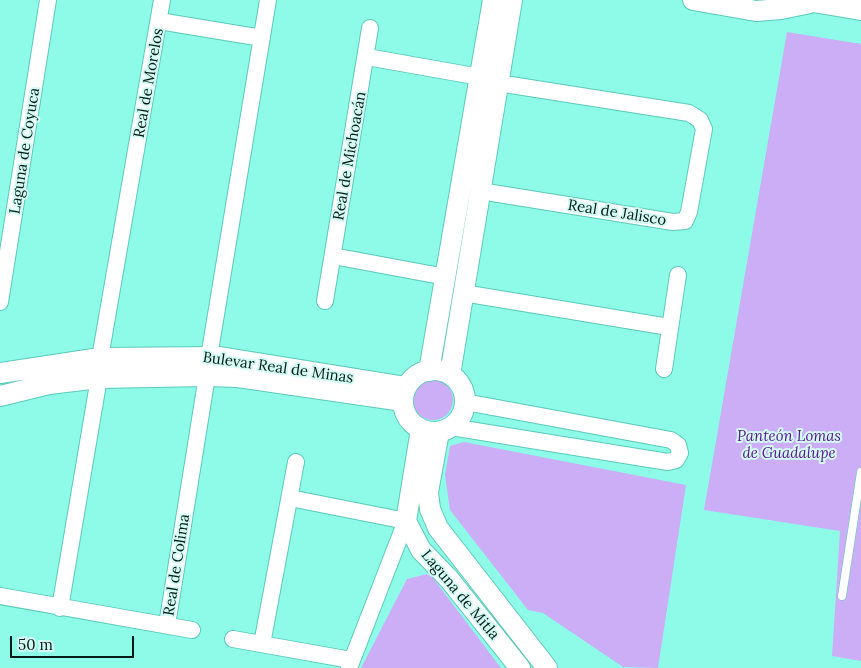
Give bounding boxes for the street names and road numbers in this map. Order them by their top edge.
street label: Real de Morelos [131,27,167,139]
street label: Laguna de Coyuca [6,87,44,215]
street label: Real de Michoacán [330,90,370,222]
street label: Real de Jalisco [567,196,667,230]
street label: Bulevar Real de Minas [202,349,354,387]
street label: Real de Colima [160,513,194,617]
street label: Laguna de Mitla [417,546,503,644]

